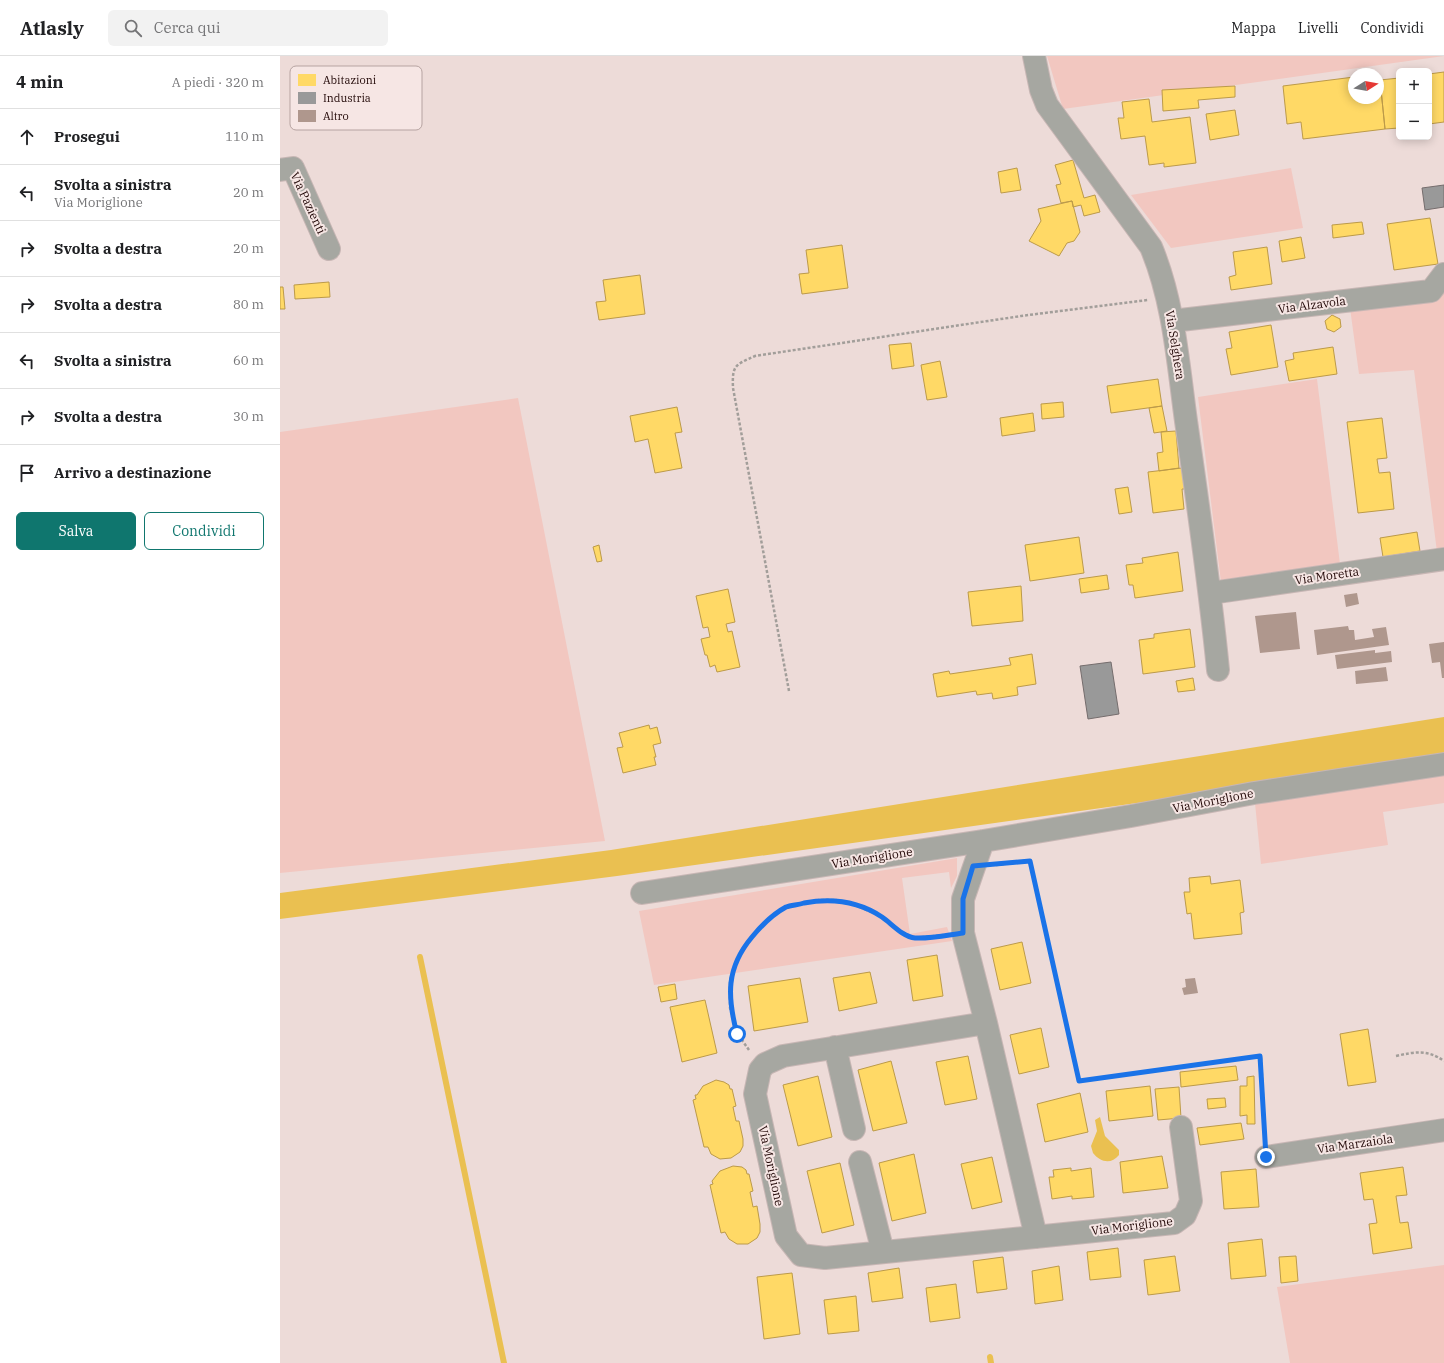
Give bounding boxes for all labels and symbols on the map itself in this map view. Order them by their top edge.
legend [290,66,422,130]
north arrow [1348,68,1384,104]
text: Abitazioni [323,73,377,87]
text: Industria [323,91,371,105]
text: Altro [323,109,349,123]
street label: Via Pazienti [288,169,329,236]
street label: Via Alzavola [1277,293,1347,316]
street label: Via Selghera [1163,309,1188,381]
street label: Via Moretta [1294,564,1360,587]
street label: Via Moriglione [1171,785,1255,816]
street label: Via Moriglione [830,844,914,871]
route start [728,1025,746,1043]
street label: Via Moriglione [756,1124,787,1208]
street label: Via Marzaiola [1316,1131,1394,1156]
route end [1257,1148,1275,1166]
street label: Via Moriglione [1090,1213,1174,1238]

